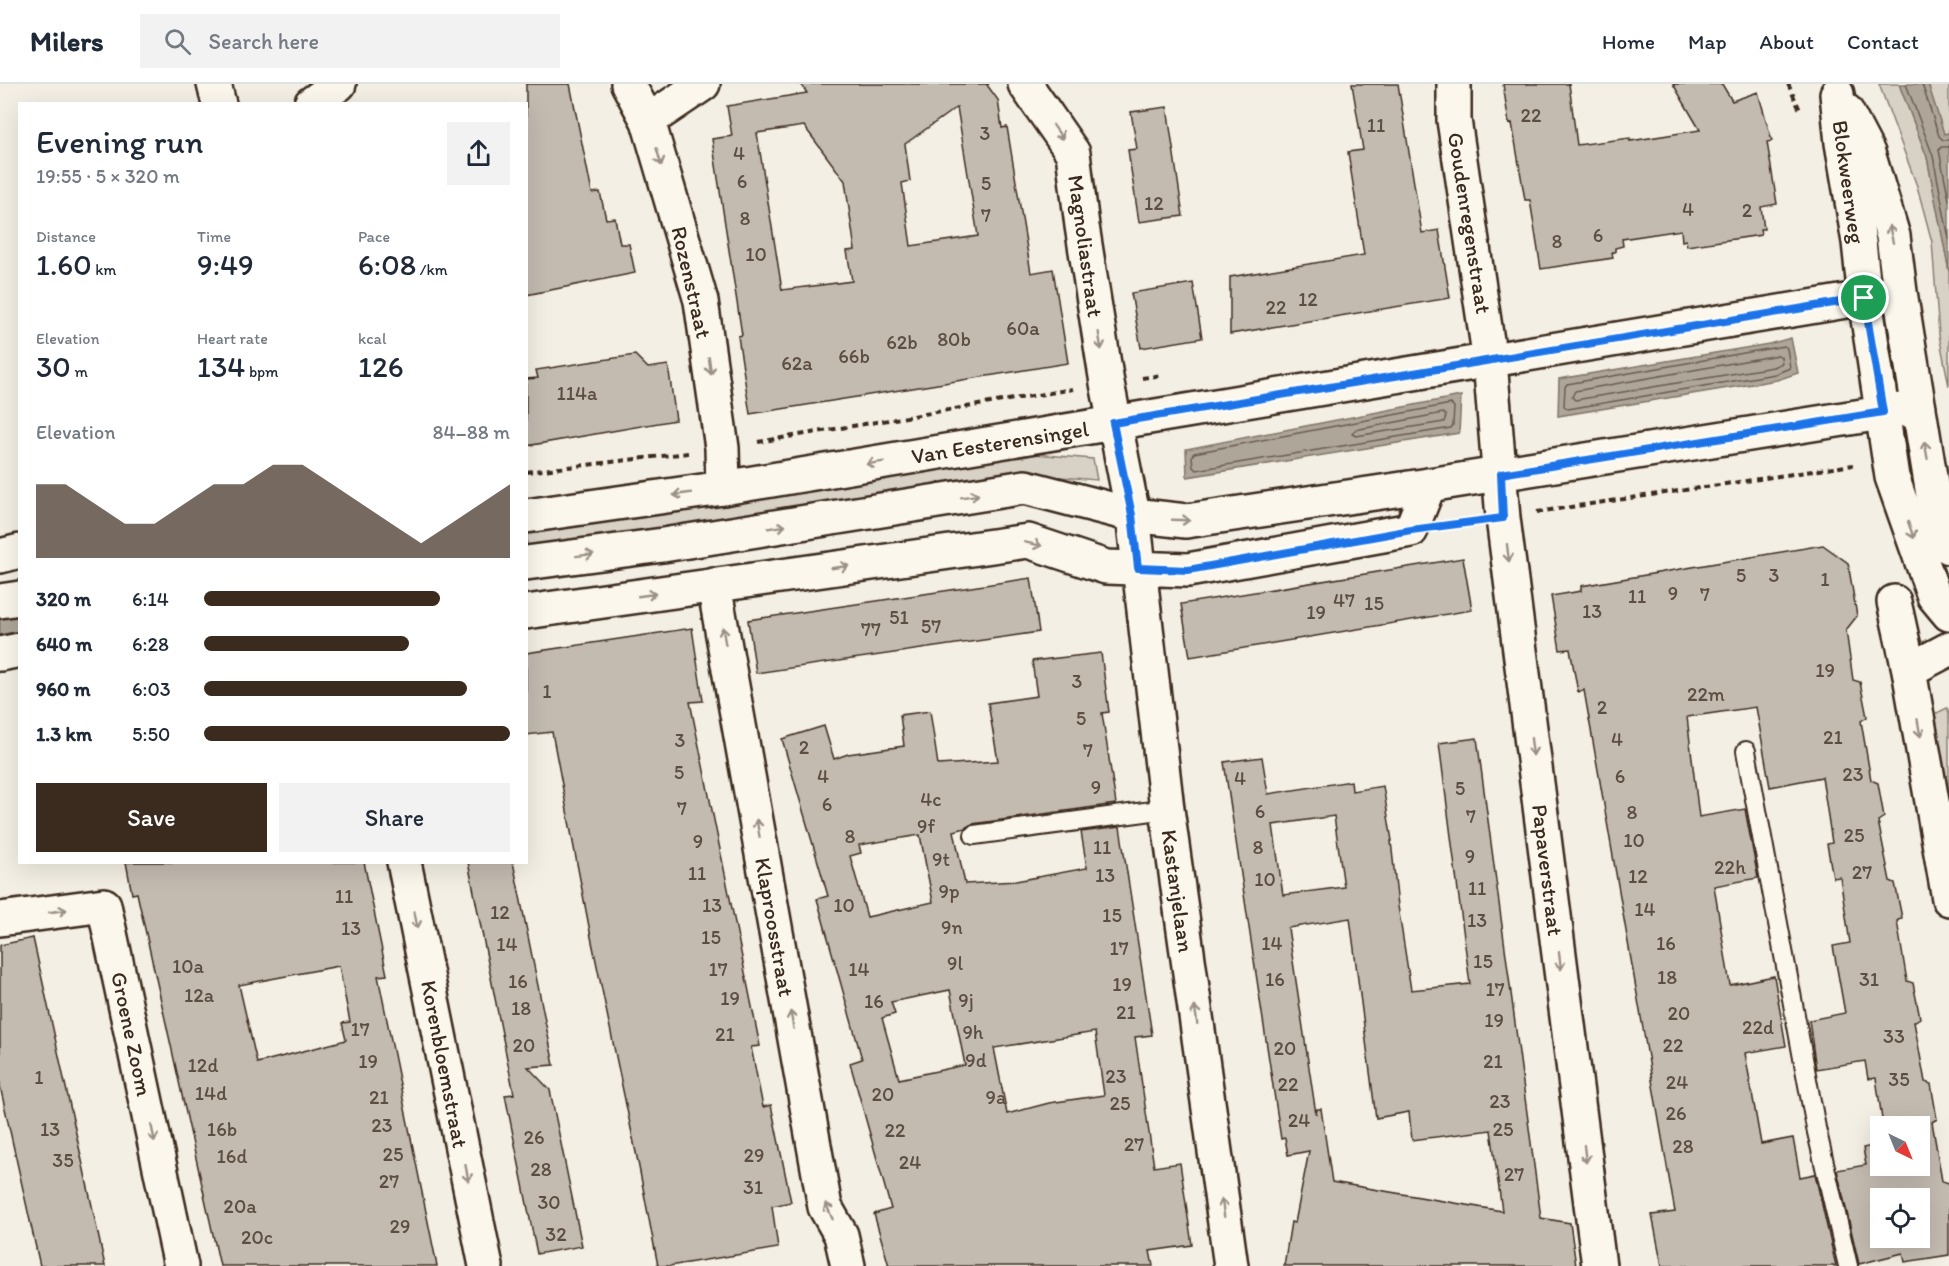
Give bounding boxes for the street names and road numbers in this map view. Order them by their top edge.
street label: Blokweerweg [1826,119,1871,246]
street label: Goudenregenstraat [1442,130,1497,316]
street label: Magnoliastraat [1062,173,1109,319]
street label: Rozenstraat [666,223,718,341]
street label: Van Eesterensingel [910,415,1091,470]
street label: Papaverstraat [1526,803,1569,938]
street label: Kastanjelaan [1156,828,1200,955]
street label: Klaproosstraat [749,855,800,999]
street label: Groene Zoom [105,969,158,1099]
street label: Korenbloemstraat [415,978,474,1150]

